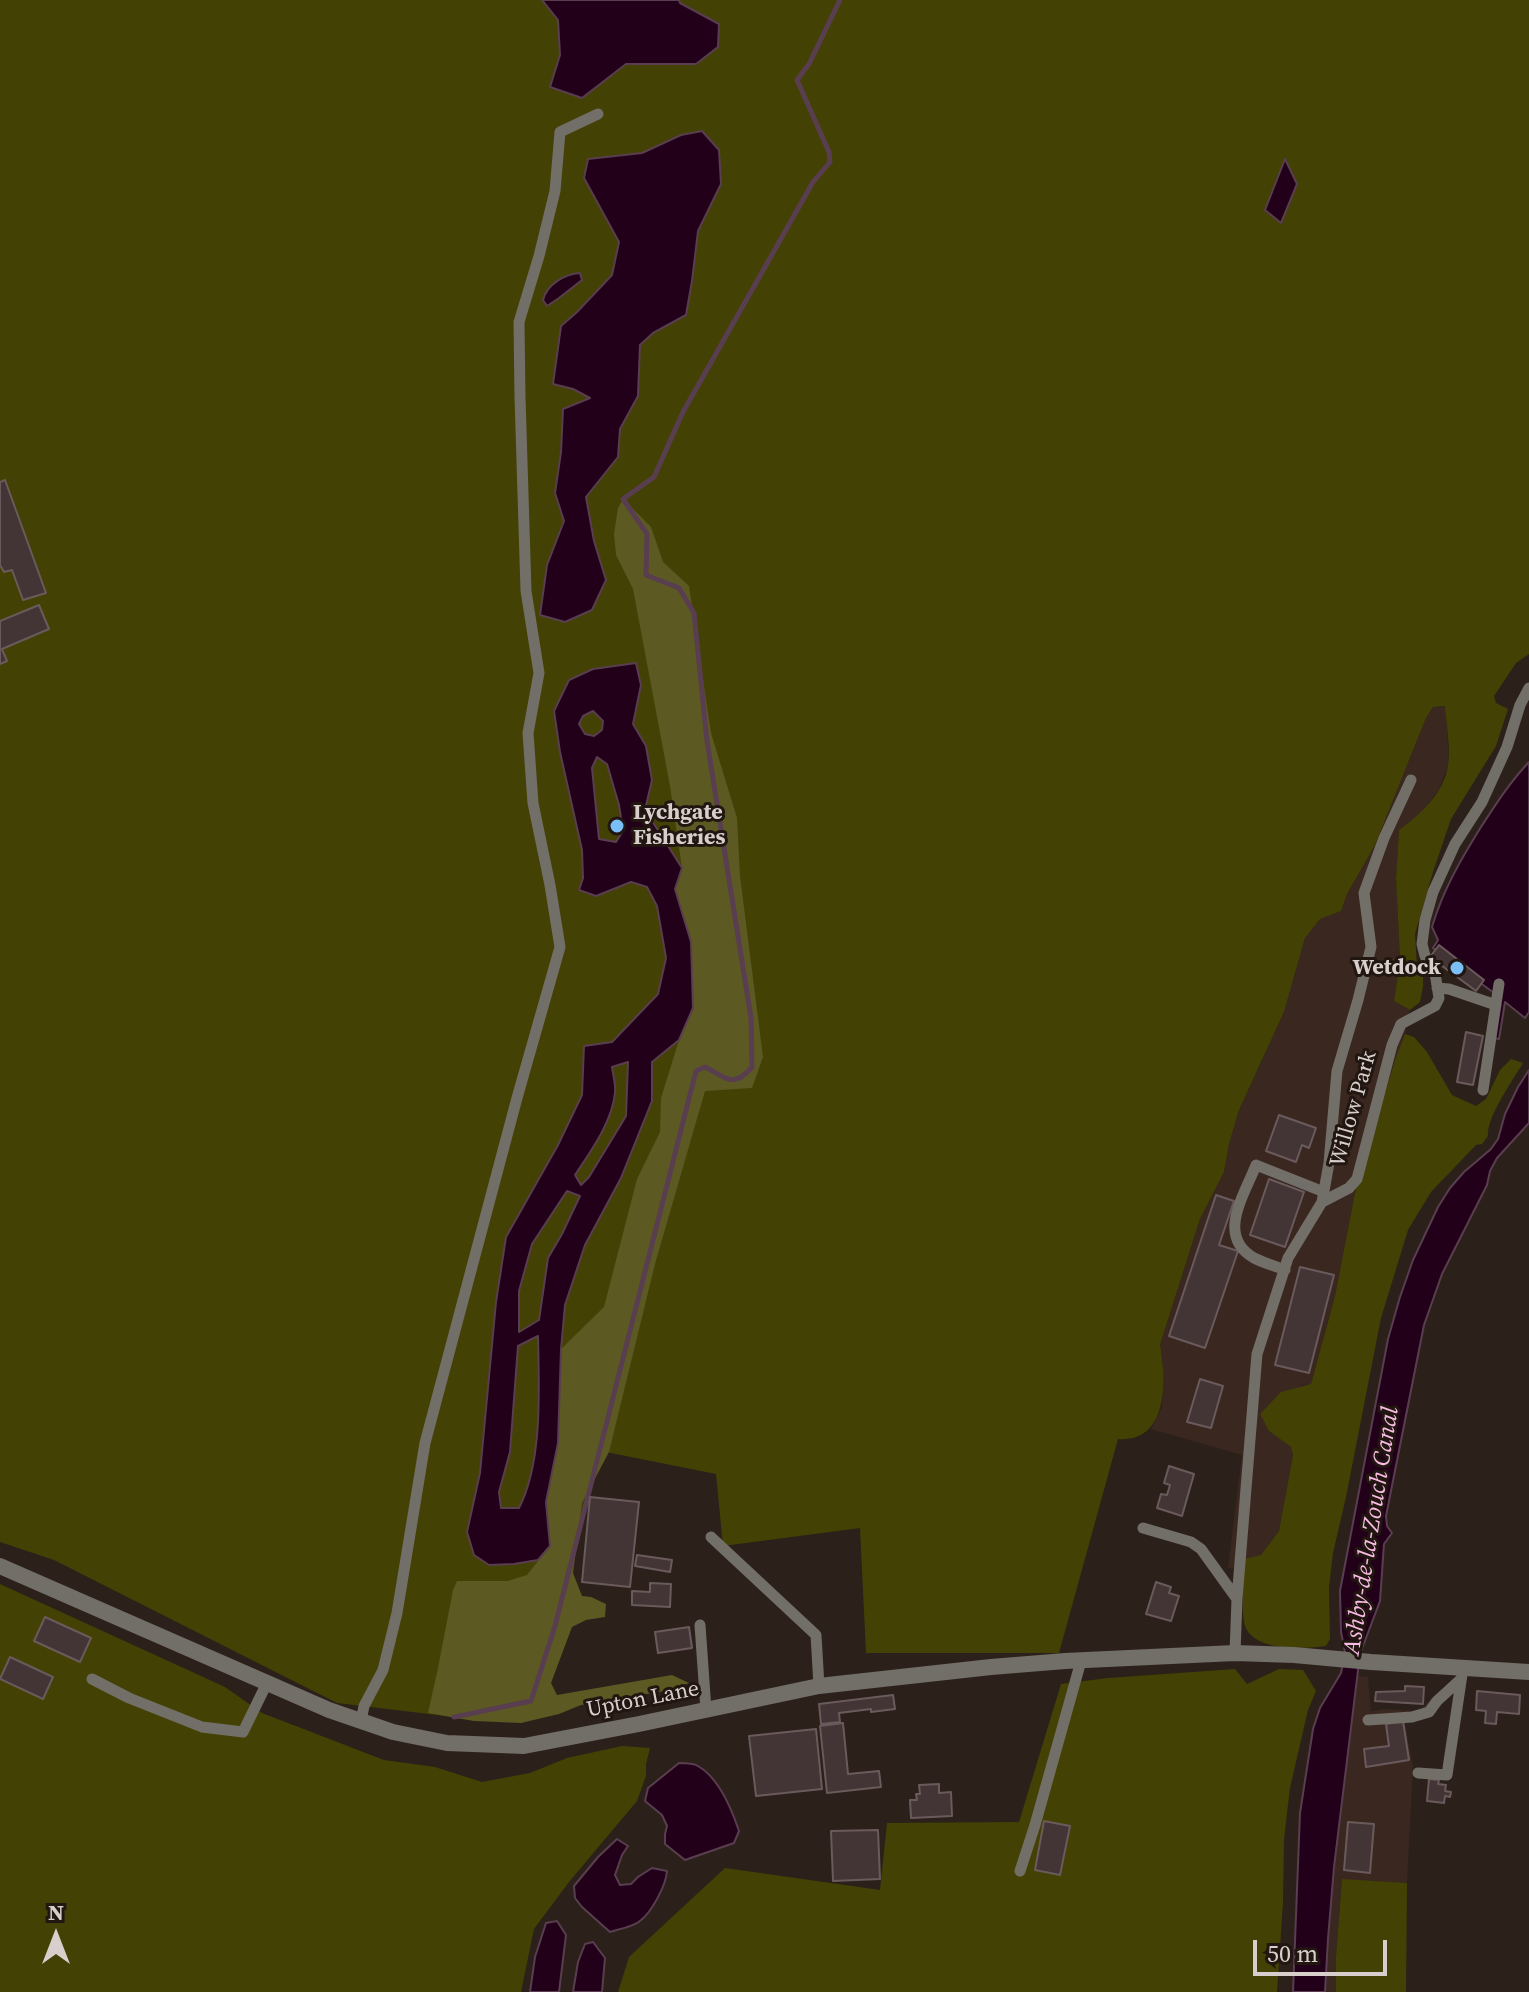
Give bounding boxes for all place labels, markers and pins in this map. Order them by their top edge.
place label: Lychgate Fisheries [633,800,725,852]
marker: Lychgate Fisheries [608,817,626,835]
place label: Wetdock [1352,955,1441,981]
marker: Wetdock [1448,959,1466,977]

